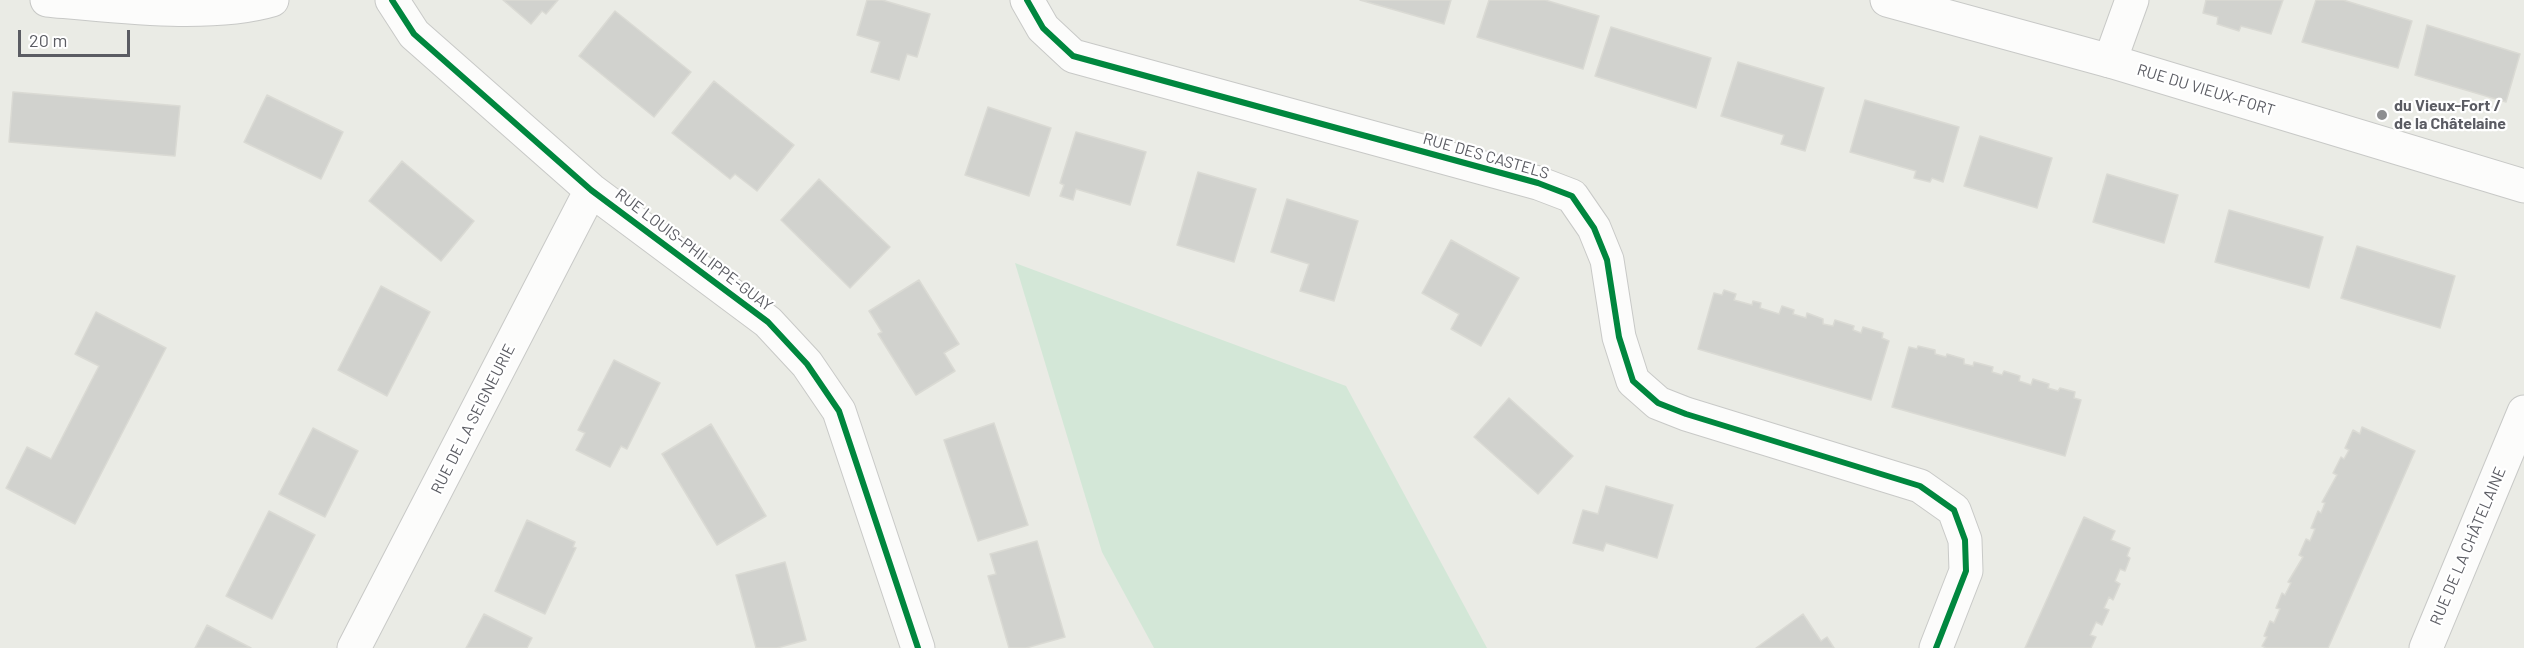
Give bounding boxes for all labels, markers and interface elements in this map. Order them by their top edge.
scale bar [21,18,134,56]
text: 20 m [29,29,67,51]
street label: RUE DU VIEUX-FORT [2135,60,2277,120]
place label: du Vieux-Fort / de la Châtelaine [2394,96,2506,134]
marker: du Vieux-Fort / de la Châtelaine [2375,108,2389,122]
street label: RUE DES CASTELS [1421,129,1551,183]
street label: RUE LOUIS-PHILIPPE-GUAY [612,185,776,315]
street label: RUE DE LA SEIGNEURIE [427,341,519,497]
street label: RUE DE LA CHÂTELAINE [2426,464,2510,628]

